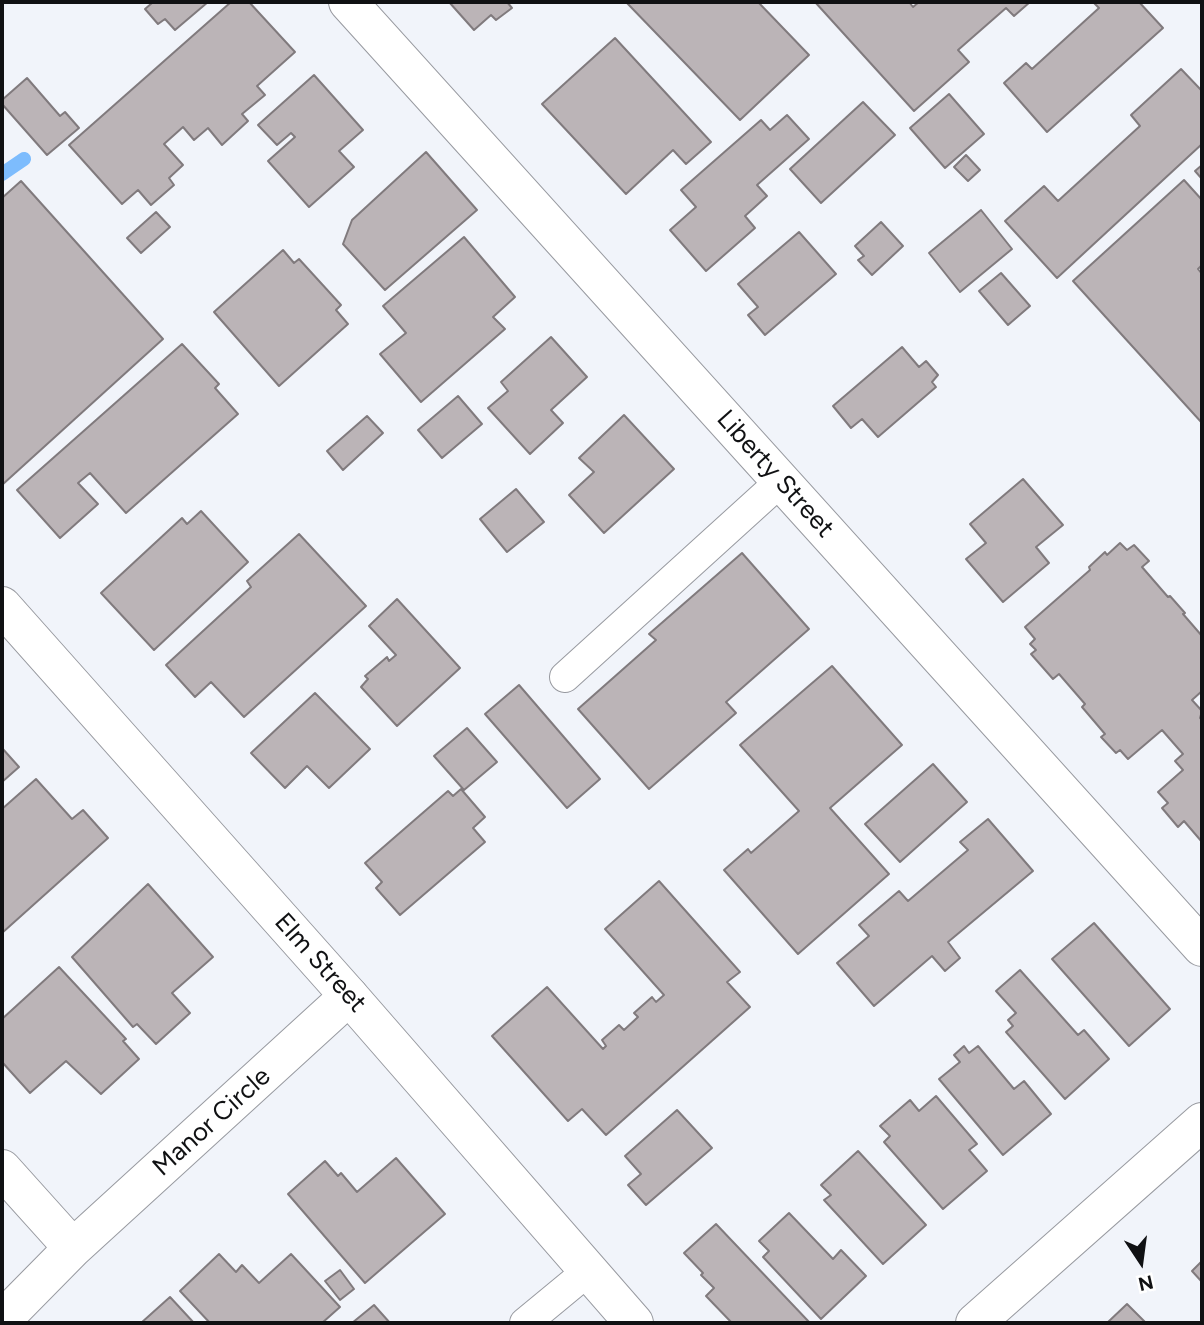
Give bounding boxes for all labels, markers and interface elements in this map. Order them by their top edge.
street label: Liberty Street [710,404,840,544]
street label: Elm Street [267,907,373,1019]
street label: Manor Circle [147,1061,277,1183]
north arrow [1106,1227,1176,1297]
text: N [1136,1270,1156,1296]

